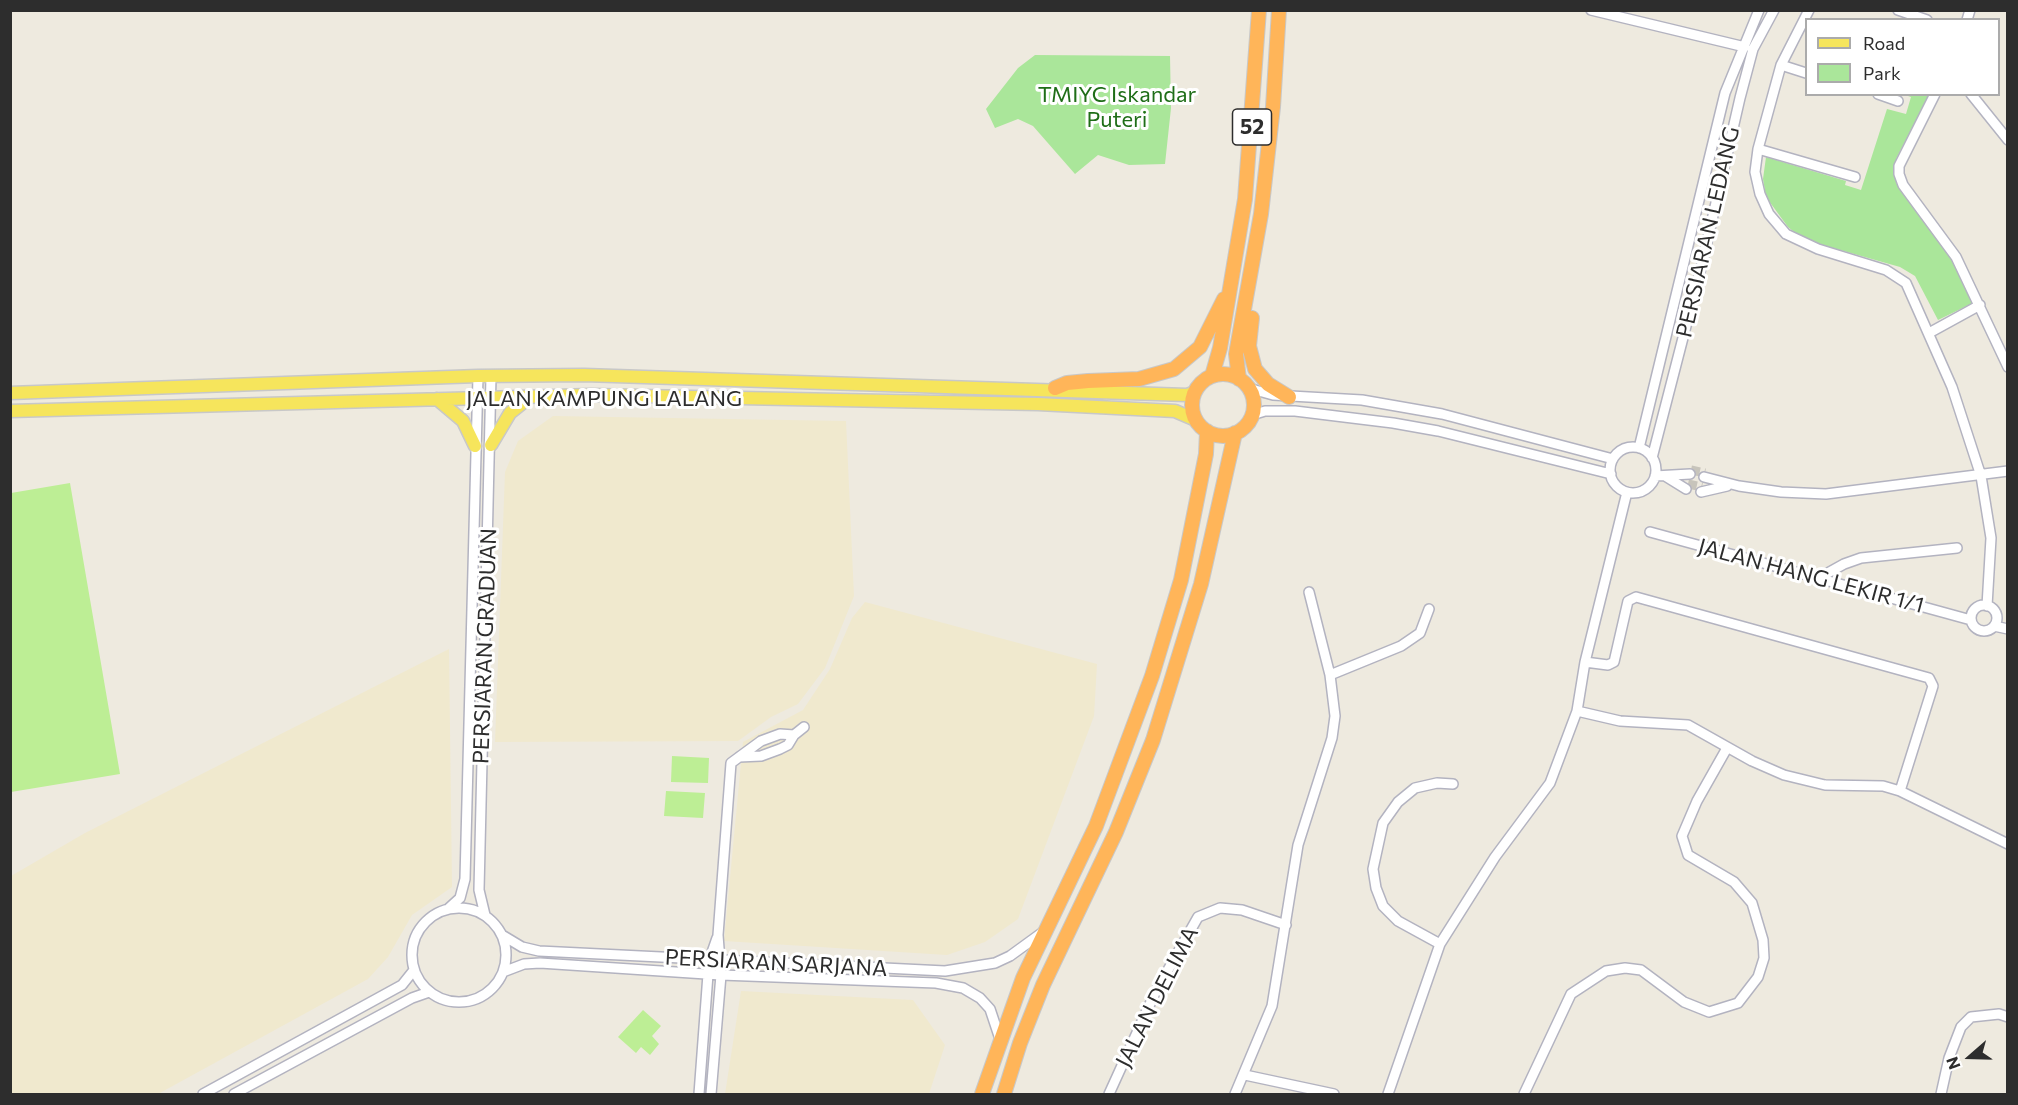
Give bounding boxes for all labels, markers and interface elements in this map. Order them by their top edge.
legend [1805,18,2000,96]
text: Road [1863,32,1905,54]
text: Park [1863,62,1901,84]
park label: TMIYC Iskandar Puteri [1038,82,1196,134]
road number: 52 [1232,109,1272,145]
street label: PERSIARAN LEDANG [1671,124,1745,340]
street label: JALAN KAMPUNG LALANG [466,386,742,412]
street label: PERSIARAN GRADUAN [468,528,502,764]
street label: JALAN HANG LEKIR 1/1 [1695,533,1927,619]
street label: JALAN DELIMA [1110,922,1204,1072]
street label: PERSIARAN SARJANA [664,944,888,982]
north arrow [1940,1027,2000,1087]
text: N [1942,1054,1964,1072]

